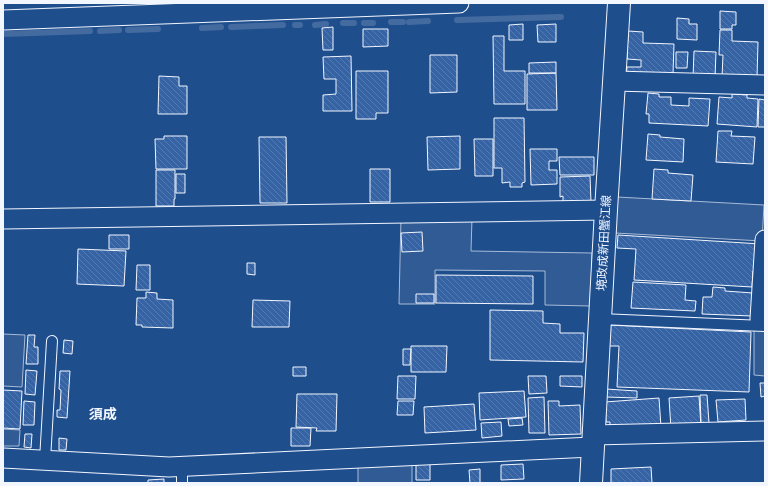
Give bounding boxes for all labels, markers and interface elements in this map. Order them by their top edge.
street label: 境政成新田蟹江線 [594,195,614,291]
district label: 須成 [89,406,117,423]

